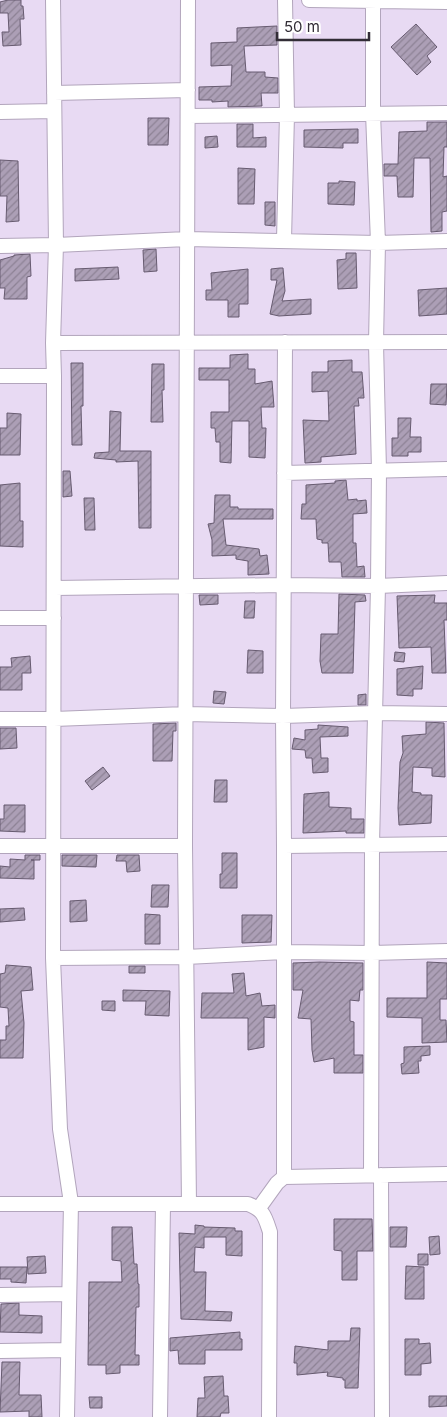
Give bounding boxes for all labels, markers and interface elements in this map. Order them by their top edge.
scale bar [277,10,370,42]
text: 50 m [284,17,320,36]

